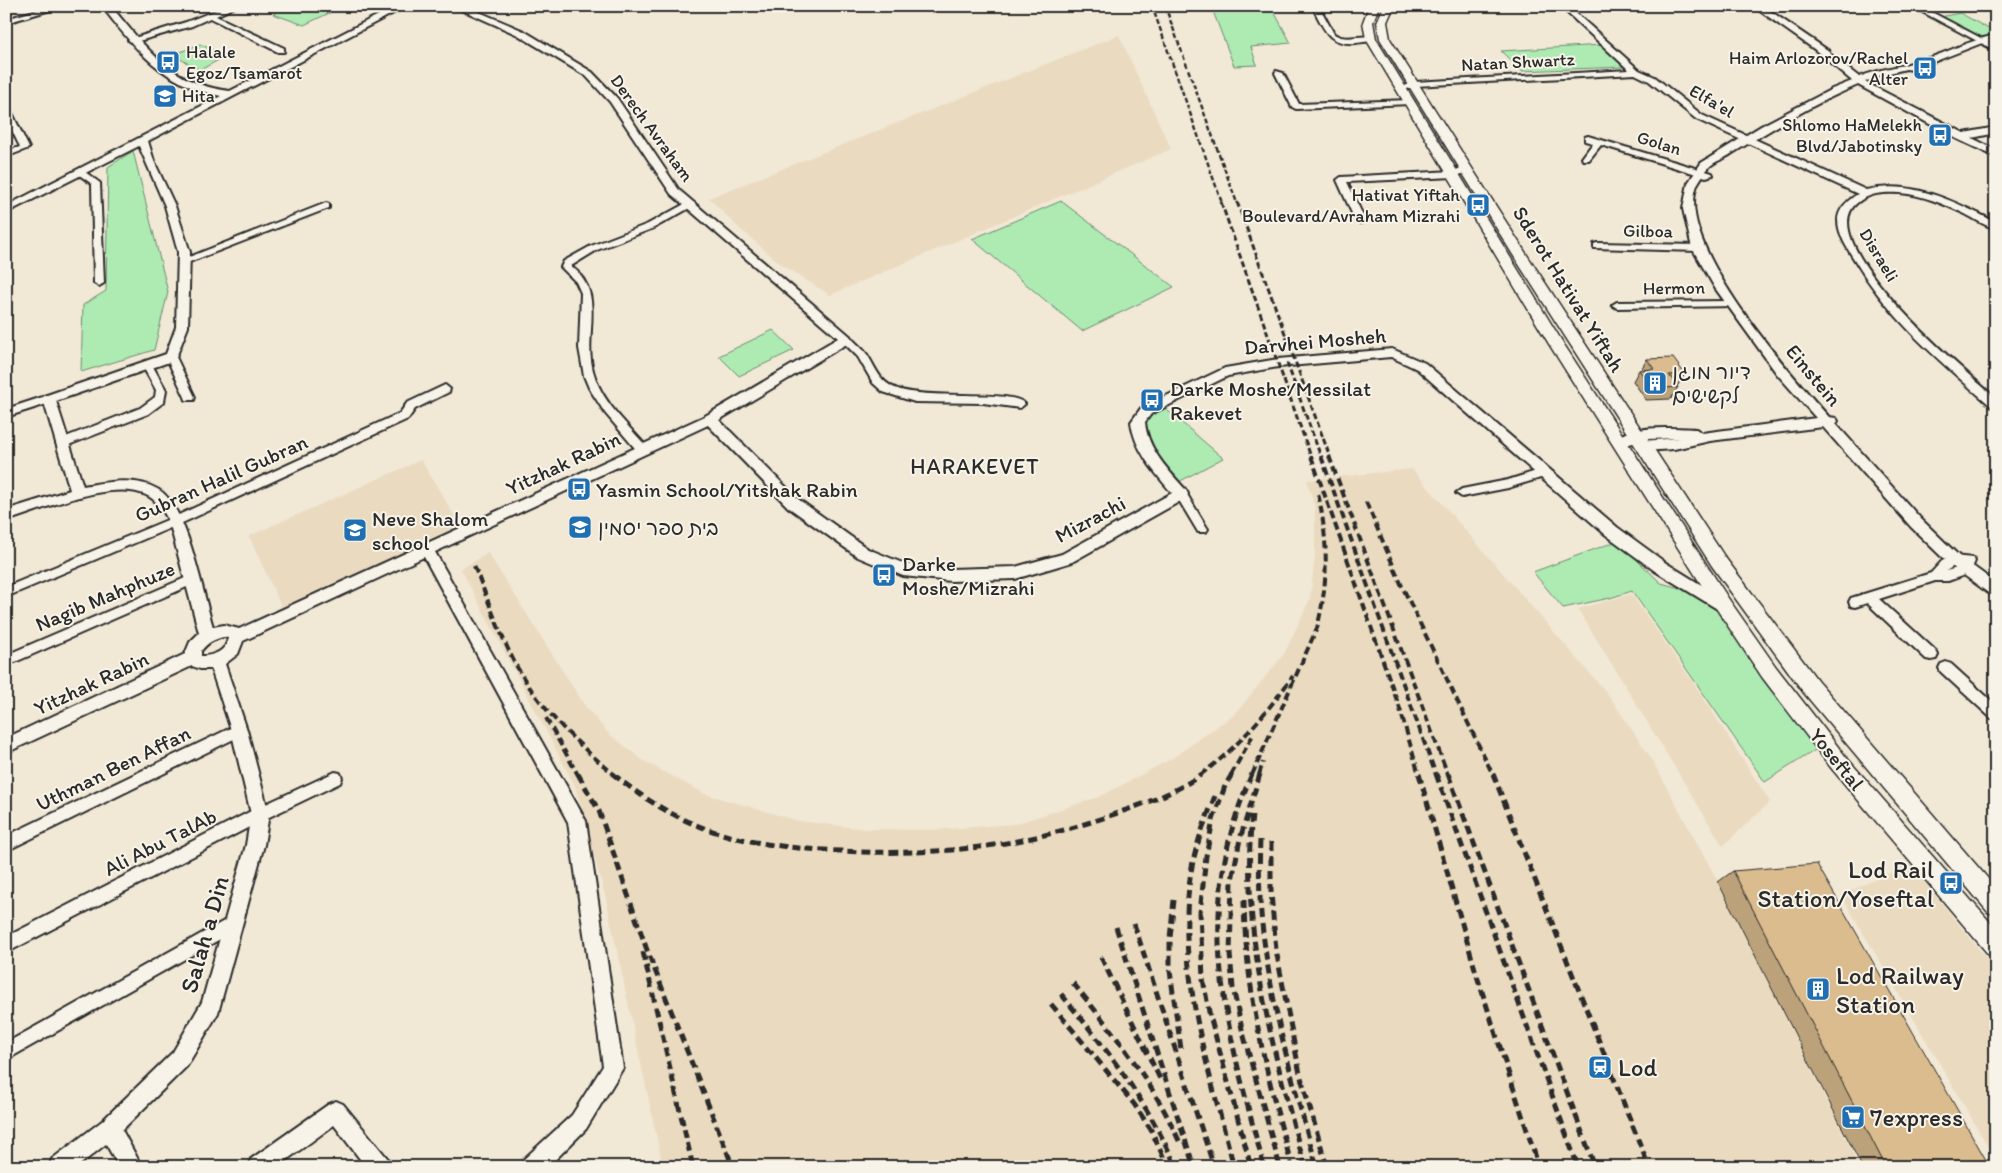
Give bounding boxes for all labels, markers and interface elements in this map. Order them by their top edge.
place label: Halale Egoz/Tsamarot [186,41,303,84]
place label: Haim Arlozorov/Rachel Alter [1729,47,1909,90]
street label: Natan Shwartz [1461,48,1576,76]
bus stop icon: Halale Egoz/Tsamarot [155,49,181,75]
bus stop icon: Haim Arlozorov/Rachel Alter [1912,55,1938,81]
street label: Derech Avraham [606,70,698,186]
street label: Elfa'el [1686,79,1738,123]
school or university icon: Hita [152,83,178,109]
place label: Hita [182,85,215,107]
place label: Shlomo HaMelekh Blvd/Jabotinsky [1782,114,1922,157]
bus stop icon: Shlomo HaMelekh Blvd/Jabotinsky [1927,122,1953,148]
street label: Golan [1634,126,1684,160]
place label: Hativat Yiftah Boulevard/Avraham Mizrahi [1242,184,1460,227]
bus stop icon: Hativat Yiftah Boulevard/Avraham Mizrahi [1465,192,1491,218]
street label: Sderot Hativat Yiftah [1508,201,1631,377]
street label: Gilboa [1623,220,1674,242]
street label: Disraeli [1854,224,1904,286]
street label: Hermon [1643,276,1705,300]
street label: Darvhei Mosheh [1243,322,1387,360]
street label: Einstein [1781,339,1847,411]
place label: דיור מוגן לקשישים [1672,359,1751,409]
building icon: דיור מוגן לקשישים [1642,370,1668,396]
place label: Darke Moshe/Messilat Rakevet [1170,376,1371,425]
bus stop icon: Darke Moshe/Messilat Rakevet [1139,387,1165,413]
street label: Yitzhak Rabin [502,426,624,500]
street label: Gubran Halil Gubran [131,429,311,527]
district label: HARAKEVET [910,453,1040,480]
bus stop icon: Yasmin School/Yitshak Rabin [566,476,592,502]
place label: Yasmin School/Yitshak Rabin [596,477,858,502]
street label: Mizrachi [1050,490,1130,548]
place label: Neve Shalom school [372,506,489,555]
school or university icon: בית ספר יסמין [567,514,593,540]
place label: בית ספר יסמין [598,515,719,541]
school or university icon: Neve Shalom school [342,517,368,543]
place label: Darke Moshe/Mizrahi [902,551,1035,600]
street label: Nagib Mahphuze [31,555,179,637]
bus stop icon: Darke Moshe/Mizrahi [871,562,897,588]
street label: Yitzhak Rabin [30,646,152,720]
street label: Uthman Ben Affan [32,720,194,816]
street label: Yoseftal [1804,723,1870,795]
street label: Ali Abu TalAb [100,803,221,881]
place label: Lod Rail Station/Yoseftal [1758,854,1934,913]
bus stop icon: Lod Rail Station/Yoseftal [1938,870,1964,896]
street label: Salah a Din [173,872,235,996]
place label: Lod Railway Station [1836,960,1964,1019]
building icon: Lod Railway Station [1805,976,1831,1002]
place label: Lod [1618,1052,1657,1082]
station icon: Lod [1587,1054,1613,1080]
place label: 7express [1870,1102,1963,1132]
supermarket icon: 7express [1840,1104,1866,1130]

